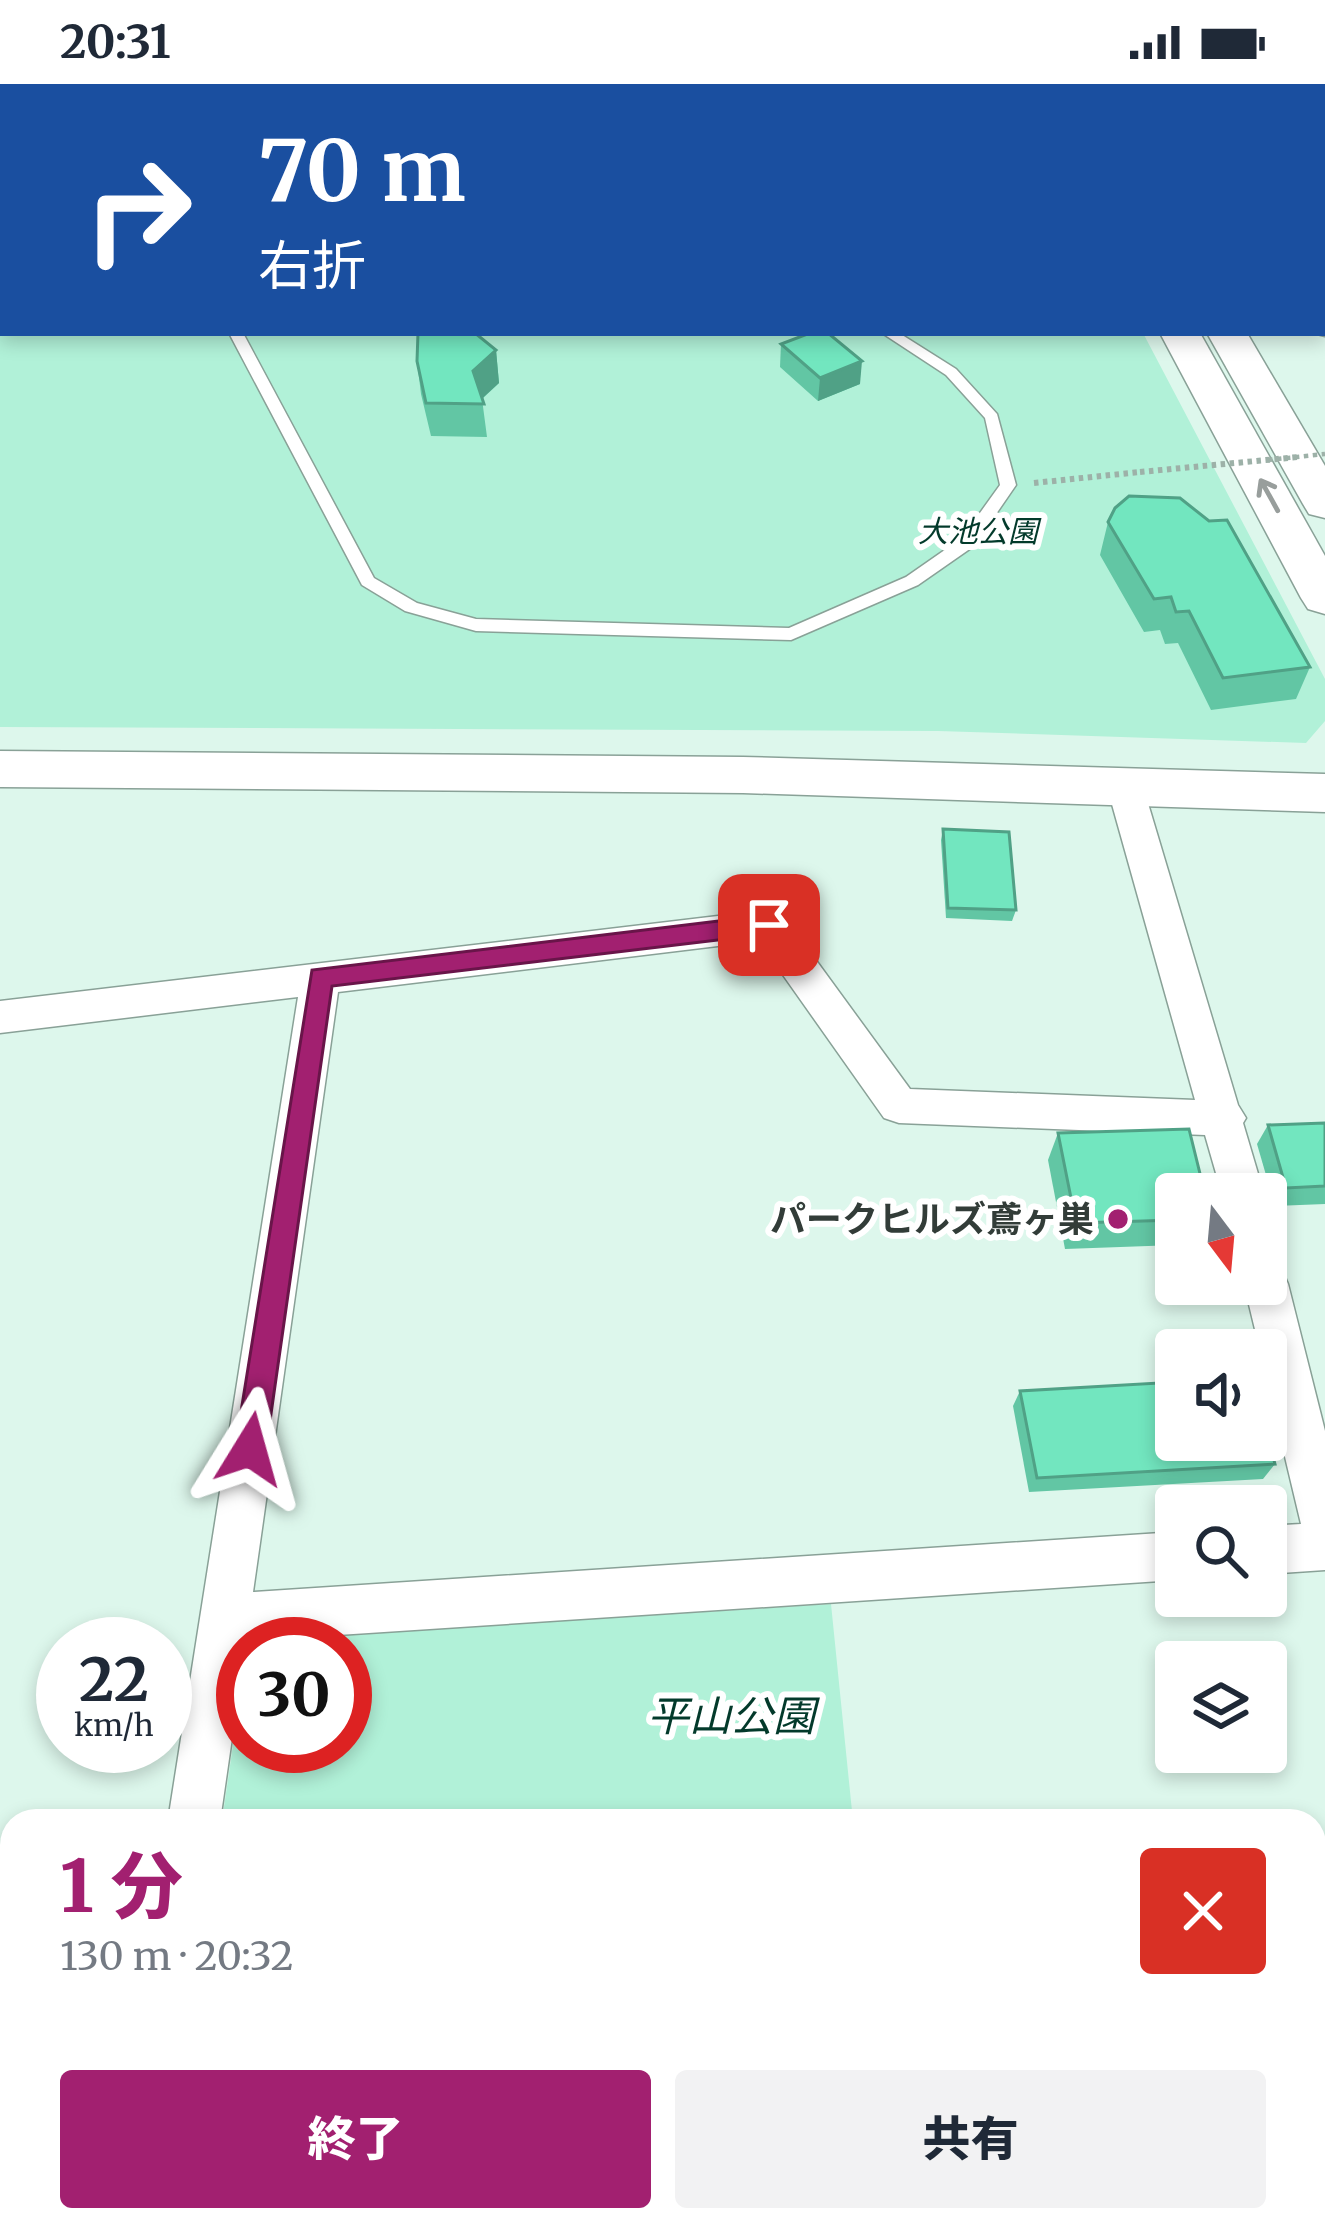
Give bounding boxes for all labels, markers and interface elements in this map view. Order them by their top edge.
text: 20:31 [60,14,171,70]
text: 70 m [258,118,466,224]
icon: right [60,132,216,288]
text: 右折 [258,232,366,300]
one-way arrow [1257,479,1280,514]
park label: 大池公園 [918,512,1042,550]
pin [718,874,820,976]
icon: arrive [736,892,802,958]
north arrow [1155,1173,1287,1305]
map controls [1155,1173,1287,1773]
place label: パークヒルズ鳶ヶ巣 [770,1197,1094,1242]
marker: パークヒルズ鳶ヶ巣 [1105,1206,1131,1232]
button: sound [1155,1329,1287,1461]
position arrow [187,1386,313,1512]
button: search [1155,1485,1287,1617]
speed limit sign: 30 [216,1617,372,1773]
button: layers [1155,1641,1287,1773]
text: 22 [79,1642,149,1717]
park label: 平山公園 [647,1690,820,1742]
text: km/h [74,1706,154,1744]
text: 1 分 [60,1841,183,1932]
button: close [1140,1848,1266,1974]
text: 130 m · 20:32 [60,1932,294,1981]
button: 終了 [60,2070,651,2208]
button: 共有 [675,2070,1266,2208]

